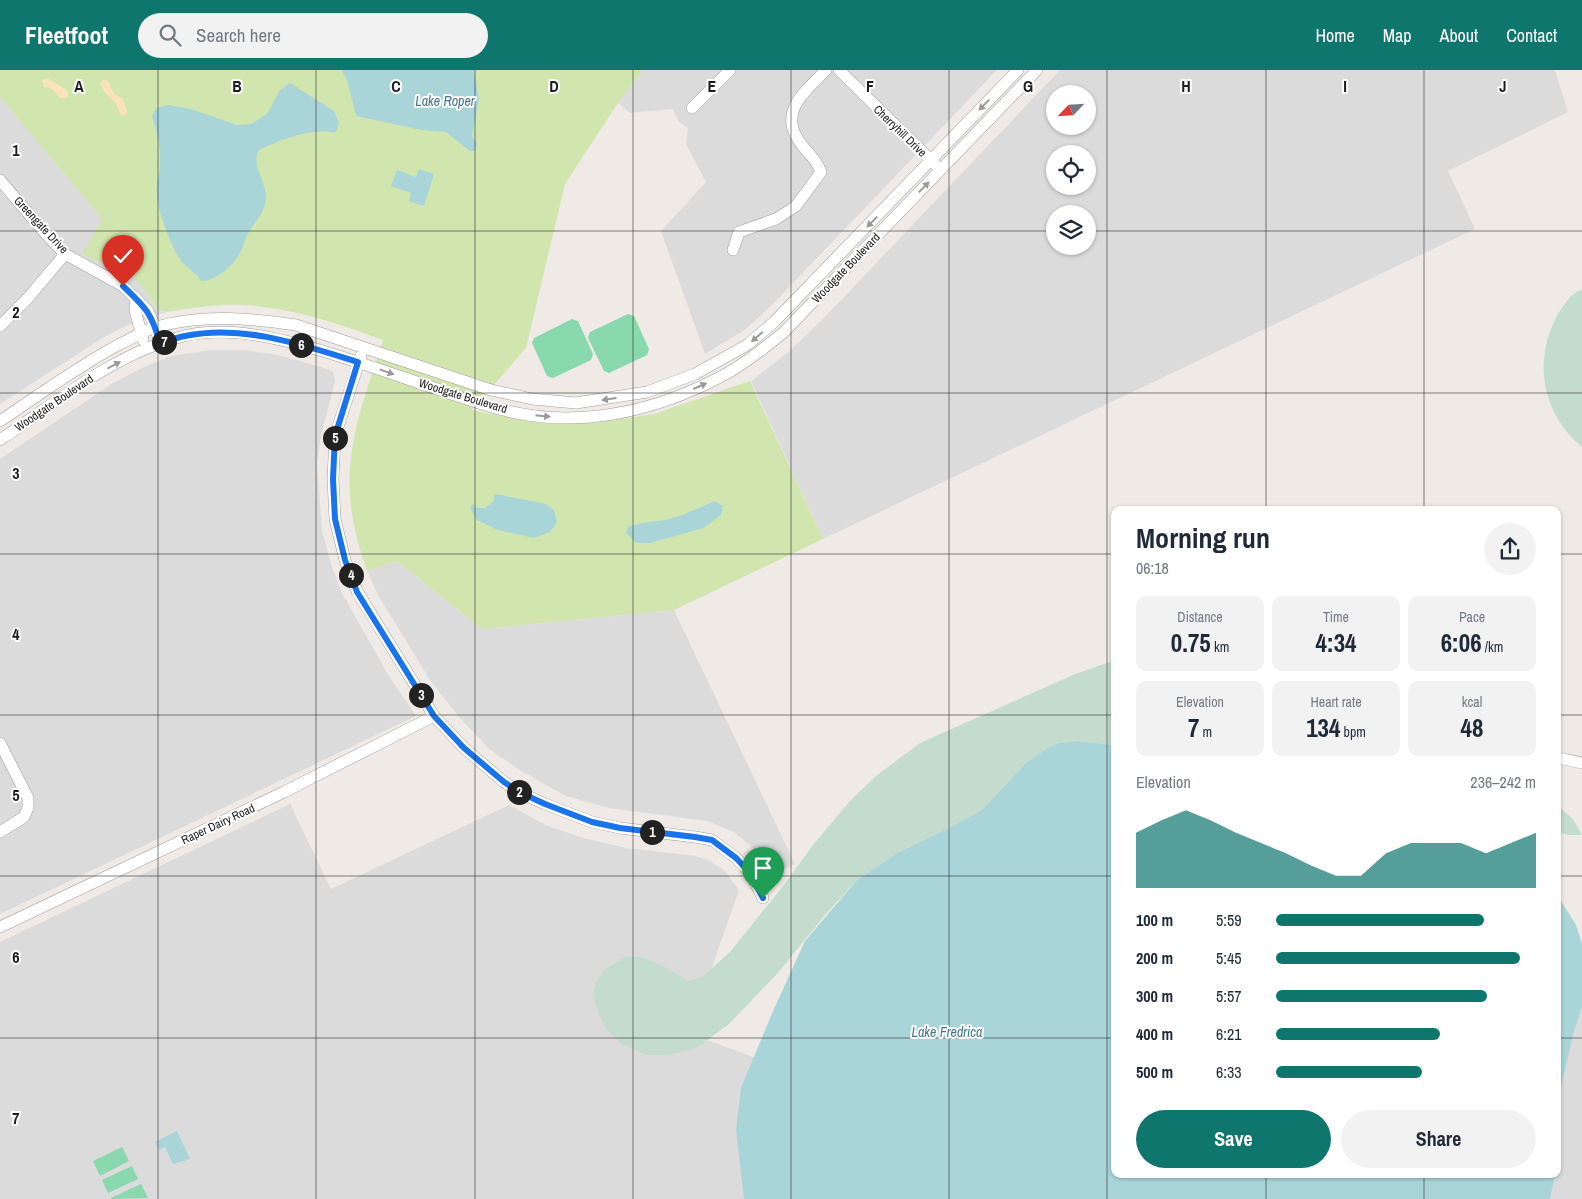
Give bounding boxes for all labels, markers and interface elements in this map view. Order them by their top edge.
search box [138,13,488,58]
text: Fleetfoot [25,19,108,51]
icon: search [156,21,184,49]
text: Search here [196,22,281,48]
text: Home [1315,23,1355,48]
text: Map [1383,23,1412,48]
text: About [1440,23,1478,48]
text: Contact [1506,23,1557,48]
text: A [74,75,84,97]
text: B [232,75,242,97]
text: C [391,75,401,97]
text: D [549,75,559,97]
text: E [708,75,717,97]
text: F [866,75,874,97]
text: G [1023,75,1033,97]
text: H [1181,75,1191,97]
text: I [1343,75,1347,97]
text: J [1499,75,1507,97]
north arrow [1046,85,1096,135]
map controls [1046,85,1096,255]
water label: Lake Roper [415,92,476,110]
one-way arrow [978,99,990,111]
street label: Cherryhill Drive [870,102,930,160]
text: 1 [12,139,20,161]
button: locate [1046,145,1096,195]
one-way arrow [918,181,930,193]
street label: Greengate Drive [10,193,72,257]
button: layers [1046,205,1096,255]
one-way arrow [866,216,878,228]
street label: Woodgate Boulevard [808,229,884,307]
pin [102,235,144,286]
icon: check [109,242,137,270]
text: 2 [12,301,20,323]
pin: 7 [152,330,176,354]
one-way arrow [751,331,763,343]
pin: 6 [288,332,314,358]
text: 7 [161,333,168,351]
text: 6 [298,336,305,354]
one-way arrow [106,361,121,369]
one-way arrow [380,368,395,376]
street label: Woodgate Boulevard [12,371,96,435]
street label: Woodgate Boulevard [417,375,509,417]
one-way arrow [693,382,707,390]
one-way arrow [600,395,616,403]
one-way arrow [535,412,551,420]
pin: 5 [322,426,348,450]
text: 5 [332,429,339,447]
text: 3 [12,462,20,484]
text: Morning run [1136,519,1270,557]
button: share [1484,523,1536,575]
text: 06:18 [1136,557,1169,579]
pin: 4 [338,562,364,588]
text: 4 [348,566,355,584]
text: Distance [1177,608,1223,626]
text: Time [1323,608,1349,626]
text: Pace [1459,608,1485,626]
text: 4 [12,623,20,645]
text: 0.75 [1171,626,1211,660]
text: 4:34 [1315,626,1357,660]
text: 6:06 [1441,626,1482,660]
text: km [1211,638,1229,656]
text: /km [1482,638,1503,656]
pin: 3 [408,682,434,708]
text: 3 [418,686,425,704]
text: Elevation [1176,693,1224,711]
text: Heart rate [1310,693,1362,711]
text: kcal [1462,693,1482,711]
text: 7 [1188,711,1199,745]
text: 134 [1306,711,1340,745]
text: 48 [1461,711,1483,745]
text: m [1199,723,1212,741]
text: bpm [1340,723,1366,741]
text: Elevation [1136,771,1191,793]
text: 236–242 m [1470,771,1536,793]
pin: 2 [506,780,532,804]
text: 2 [516,783,523,801]
text: 5 [12,784,20,806]
street label: Raper Dairy Road [179,800,257,848]
pin: 1 [640,820,664,844]
text: 1 [649,823,656,841]
pin [742,847,784,898]
icon: arrive [749,854,777,882]
text: 100 m [1136,909,1173,931]
text: 5:59 [1216,909,1242,931]
text: 6 [12,946,20,968]
text: 200 m [1136,947,1173,969]
text: 5:45 [1216,947,1242,969]
text: 300 m [1136,985,1173,1007]
text: 5:57 [1216,985,1242,1007]
water label: Lake Fredrica [912,1023,982,1041]
text: 400 m [1136,1023,1173,1045]
text: 6:21 [1216,1023,1242,1045]
text: 500 m [1136,1061,1173,1083]
text: 6:33 [1216,1061,1242,1083]
text: 7 [12,1107,20,1129]
button: Save [1136,1110,1331,1168]
button: Share [1341,1110,1536,1168]

